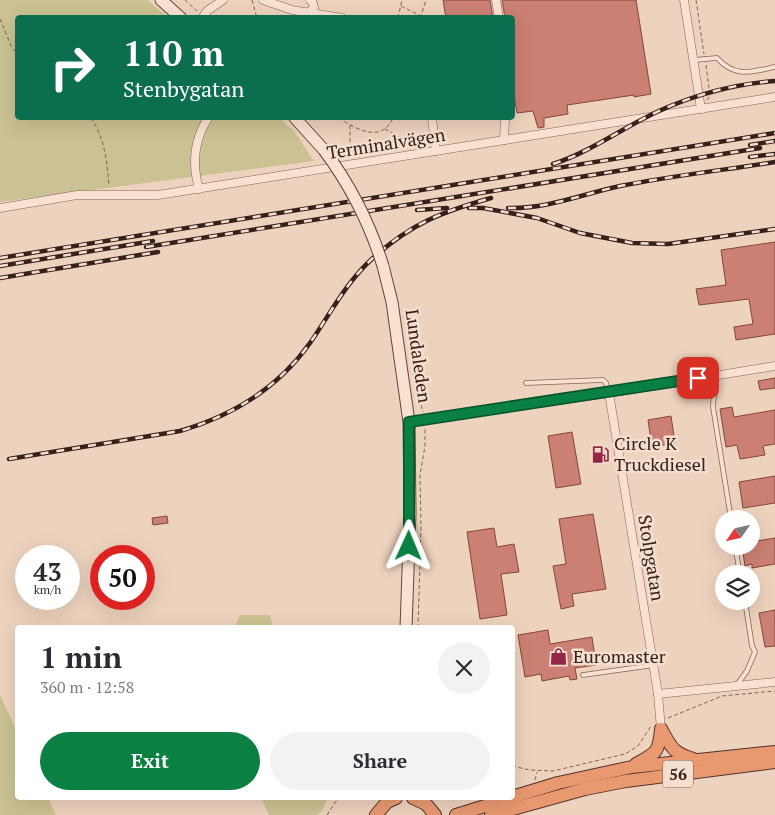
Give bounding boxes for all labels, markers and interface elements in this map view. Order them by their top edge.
text: 110 m [123,30,224,76]
icon: right [40,35,105,100]
text: Stenbygatan [123,74,244,103]
street label: Terminalvägen [325,122,447,164]
street label: Lundaleden [401,308,437,404]
pin [677,357,719,399]
icon: arrive [684,364,712,392]
place label: Circle K Truckdiesel [614,431,706,476]
fuel station icon: Circle K Truckdiesel [590,444,610,464]
north arrow [715,510,760,555]
map controls [715,510,760,610]
street label: Stolpgatan [633,513,671,603]
position arrow [382,519,434,571]
speed limit sign: 50 [90,545,155,610]
text: 43 [33,555,62,588]
button: layers [715,565,760,610]
text: km/h [34,582,61,597]
text: 1 min [40,637,122,677]
button: close [438,642,490,694]
place label: Euromaster [573,644,666,668]
shop icon: Euromaster [549,647,569,667]
text: 360 m · 12:58 [40,676,134,698]
button: Exit [40,732,260,790]
button: Share [270,732,490,790]
road number: 56 [663,761,693,788]

